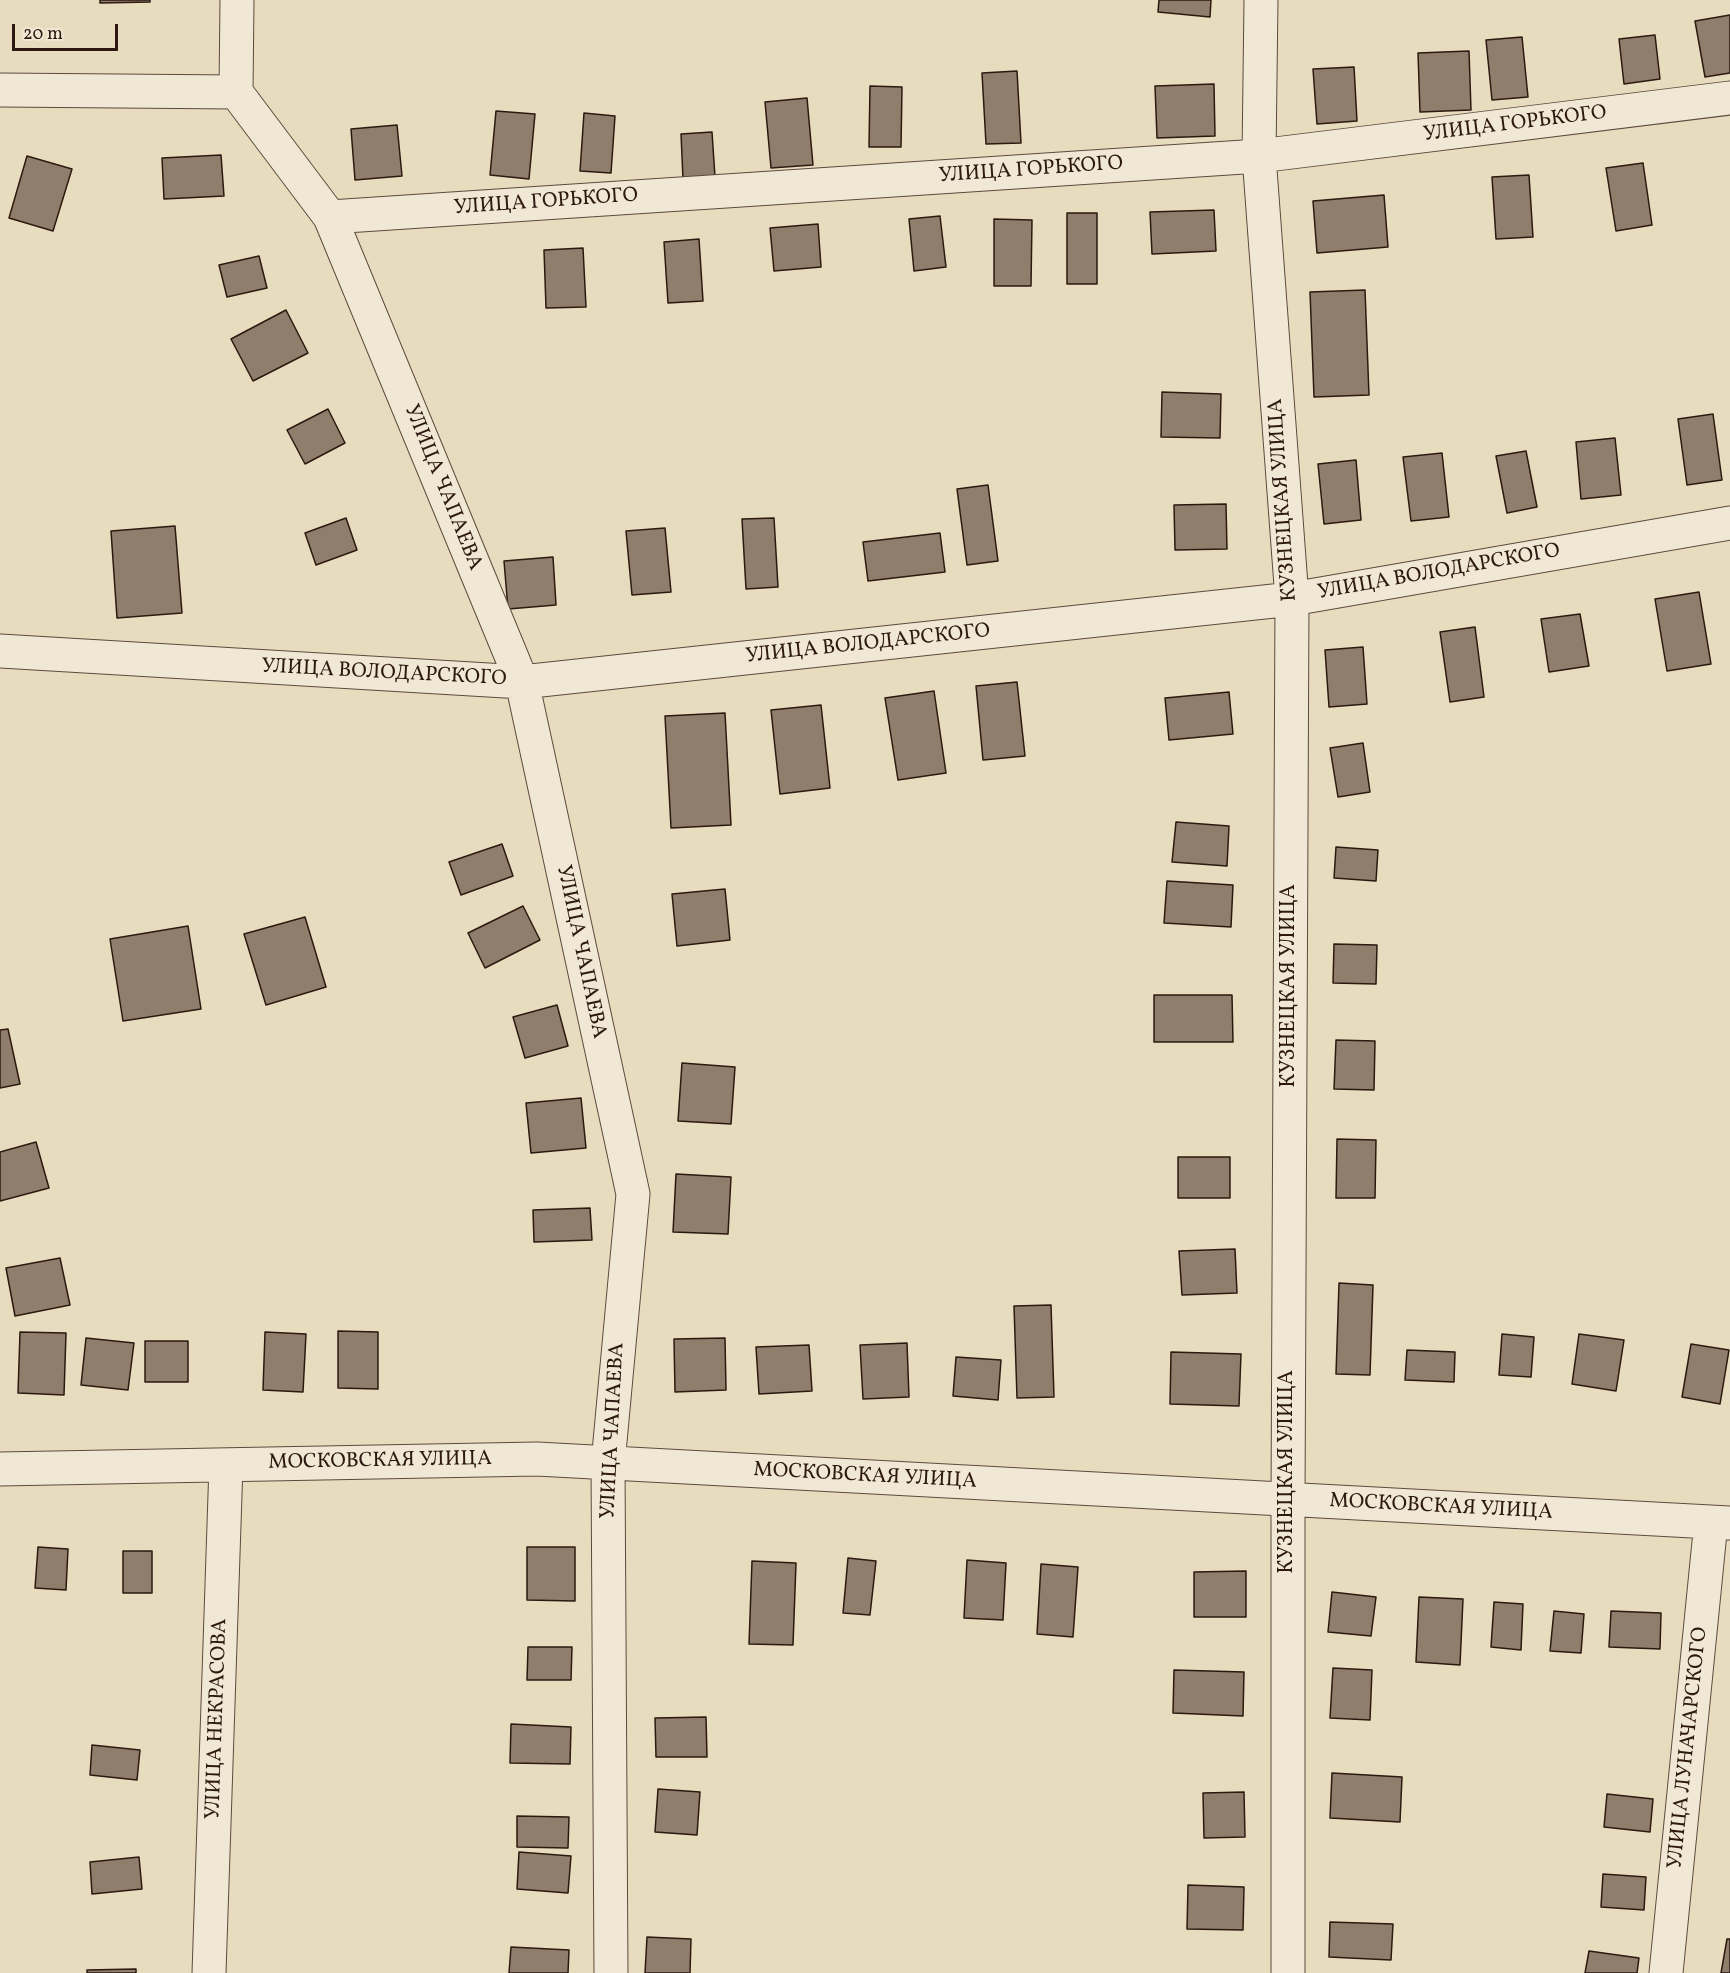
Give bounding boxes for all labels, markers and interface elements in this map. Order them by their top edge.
scale bar [15,12,122,50]
text: 20 m [23,22,63,47]
street label: УЛИЦА ГОРЬКОГО [1422,101,1608,149]
street label: УЛИЦА ГОРЬКОГО [938,152,1124,190]
street label: УЛИЦА ГОРЬКОГО [453,184,639,222]
street label: КУЗНЕЦКАЯ УЛИЦА [1264,398,1304,602]
street label: УЛИЦА ЧАПАЕВА [397,401,487,575]
street label: УЛИЦА ВОЛОДАРСКОГО [1316,539,1562,607]
street label: УЛИЦА ВОЛОДАРСКОГО [745,620,991,670]
street label: УЛИЦА ВОЛОДАРСКОГО [261,655,507,693]
street label: УЛИЦА ЧАПАЕВА [549,863,611,1041]
street label: КУЗНЕЦКАЯ УЛИЦА [1277,884,1303,1088]
street label: УЛИЦА ЧАПАЕВА [597,1342,631,1520]
street label: КУЗНЕЦКАЯ УЛИЦА [1275,1370,1301,1574]
street label: МОСКОВСКАЯ УЛИЦА [268,1447,492,1477]
street label: МОСКОВСКАЯ УЛИЦА [753,1459,977,1495]
street label: МОСКОВСКАЯ УЛИЦА [1329,1490,1553,1526]
street label: УЛИЦА НЕКРАСОВА [202,1618,234,1820]
street label: УЛИЦА ЛУНАЧАРСКОГО [1664,1626,1714,1870]

